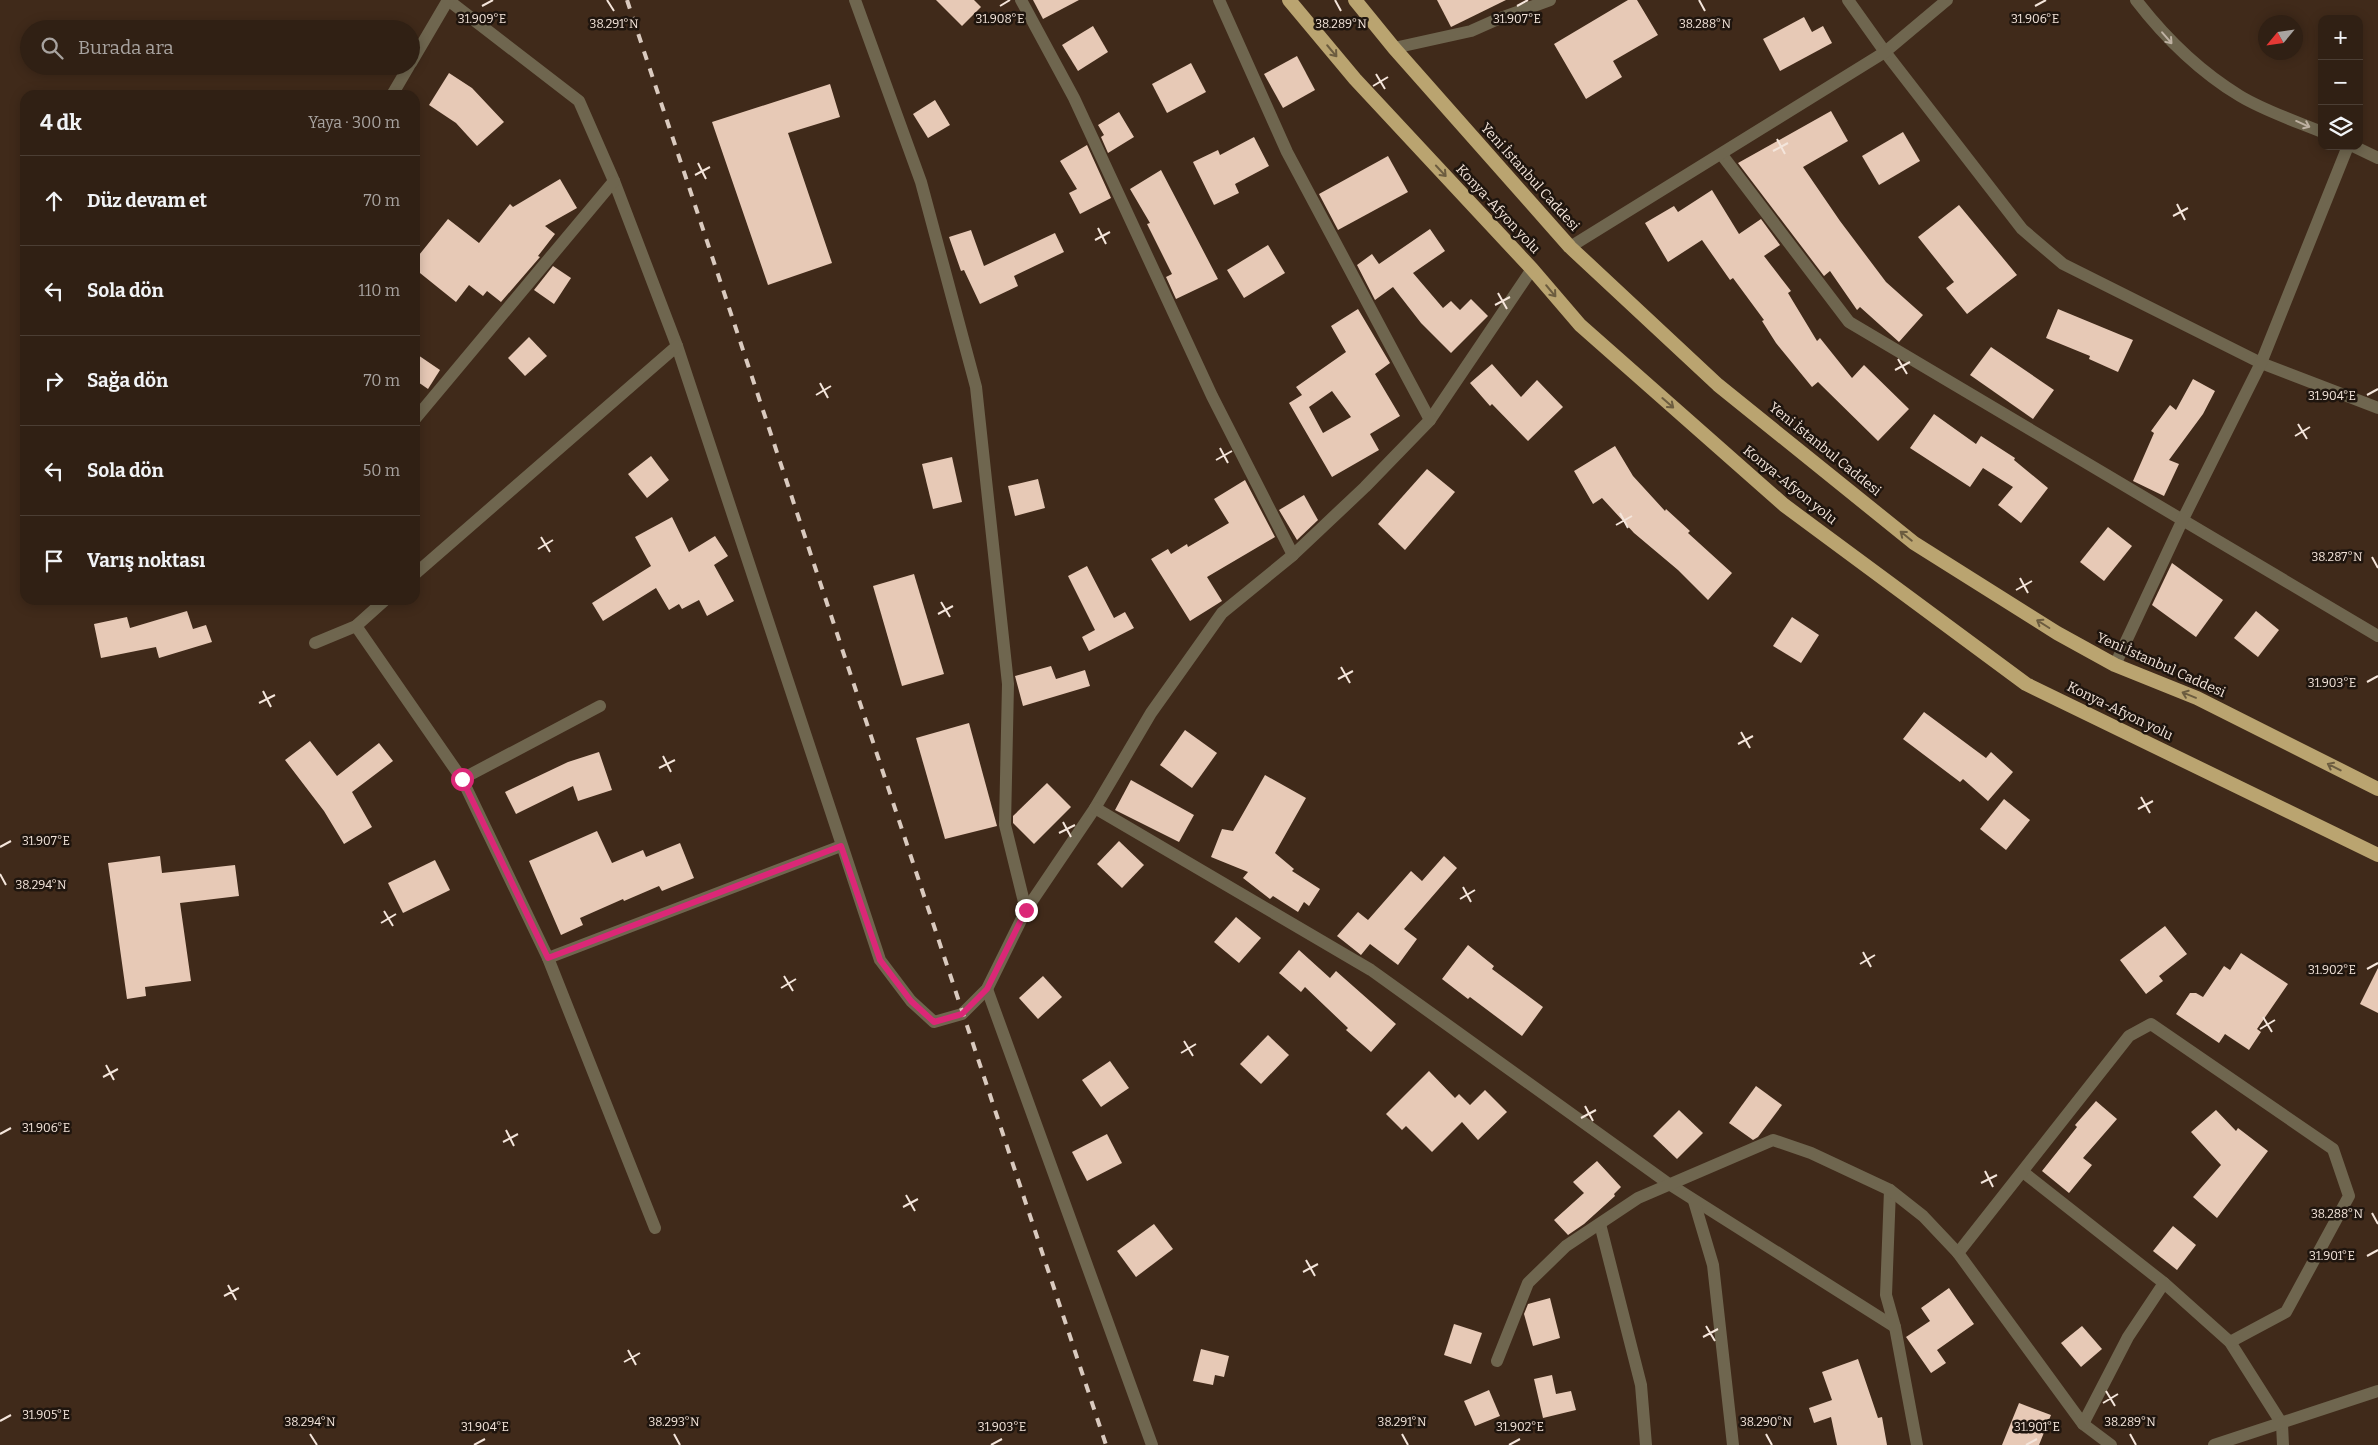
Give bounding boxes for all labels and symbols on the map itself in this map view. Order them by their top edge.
text: 31.909°E [458,12,506,26]
text: 31.908°E [976,12,1024,26]
text: 31.907°E [1493,12,1541,26]
text: 31.906°E [2011,12,2059,26]
north arrow [2258,15,2303,60]
text: 38.291°N [590,17,639,31]
text: 38.289°N [1315,17,1367,31]
text: 38.288°N [1679,17,1731,31]
one-way arrow [2161,31,2173,44]
one-way arrow [1326,44,1337,57]
one-way arrow [2295,119,2310,129]
street label: Yeni İstanbul Caddesi [1477,120,1583,234]
street label: Konya-Afyon yolu [1452,161,1544,257]
one-way arrow [1435,165,1447,177]
one-way arrow [1545,284,1556,297]
text: 31.904°E [2308,389,2356,403]
one-way arrow [1661,397,1674,408]
street label: Yeni İstanbul Caddesi [1765,399,1885,499]
street label: Konya-Afyon yolu [1740,442,1841,528]
one-way arrow [1900,531,1913,542]
text: 38.287°N [2311,550,2363,564]
one-way arrow [2036,619,2050,629]
street label: Yeni İstanbul Caddesi [2094,629,2228,701]
text: 31.903°E [2308,676,2356,690]
street label: Konya-Afyon yolu [2064,678,2176,744]
one-way arrow [2182,690,2197,699]
one-way arrow [2327,762,2342,772]
route start [451,768,474,791]
text: 31.907°E [22,834,70,848]
text: 38.294°N [15,878,67,892]
route end [1015,899,1038,922]
text: 31.902°E [2308,963,2356,977]
text: 31.906°E [22,1121,70,1135]
text: 38.288°N [2311,1207,2363,1221]
text: 31.901°E [2309,1249,2355,1263]
text: 31.905°E [22,1408,70,1422]
text: 38.294°N [284,1415,336,1429]
text: 38.293°N [648,1415,700,1429]
text: 38.291°N [1378,1415,1427,1429]
text: 38.290°N [1740,1415,1792,1429]
text: 38.289°N [2104,1415,2156,1429]
text: 31.904°E [461,1420,509,1434]
text: 31.903°E [978,1420,1026,1434]
text: 31.902°E [1496,1420,1544,1434]
text: 31.901°E [2014,1420,2060,1434]

